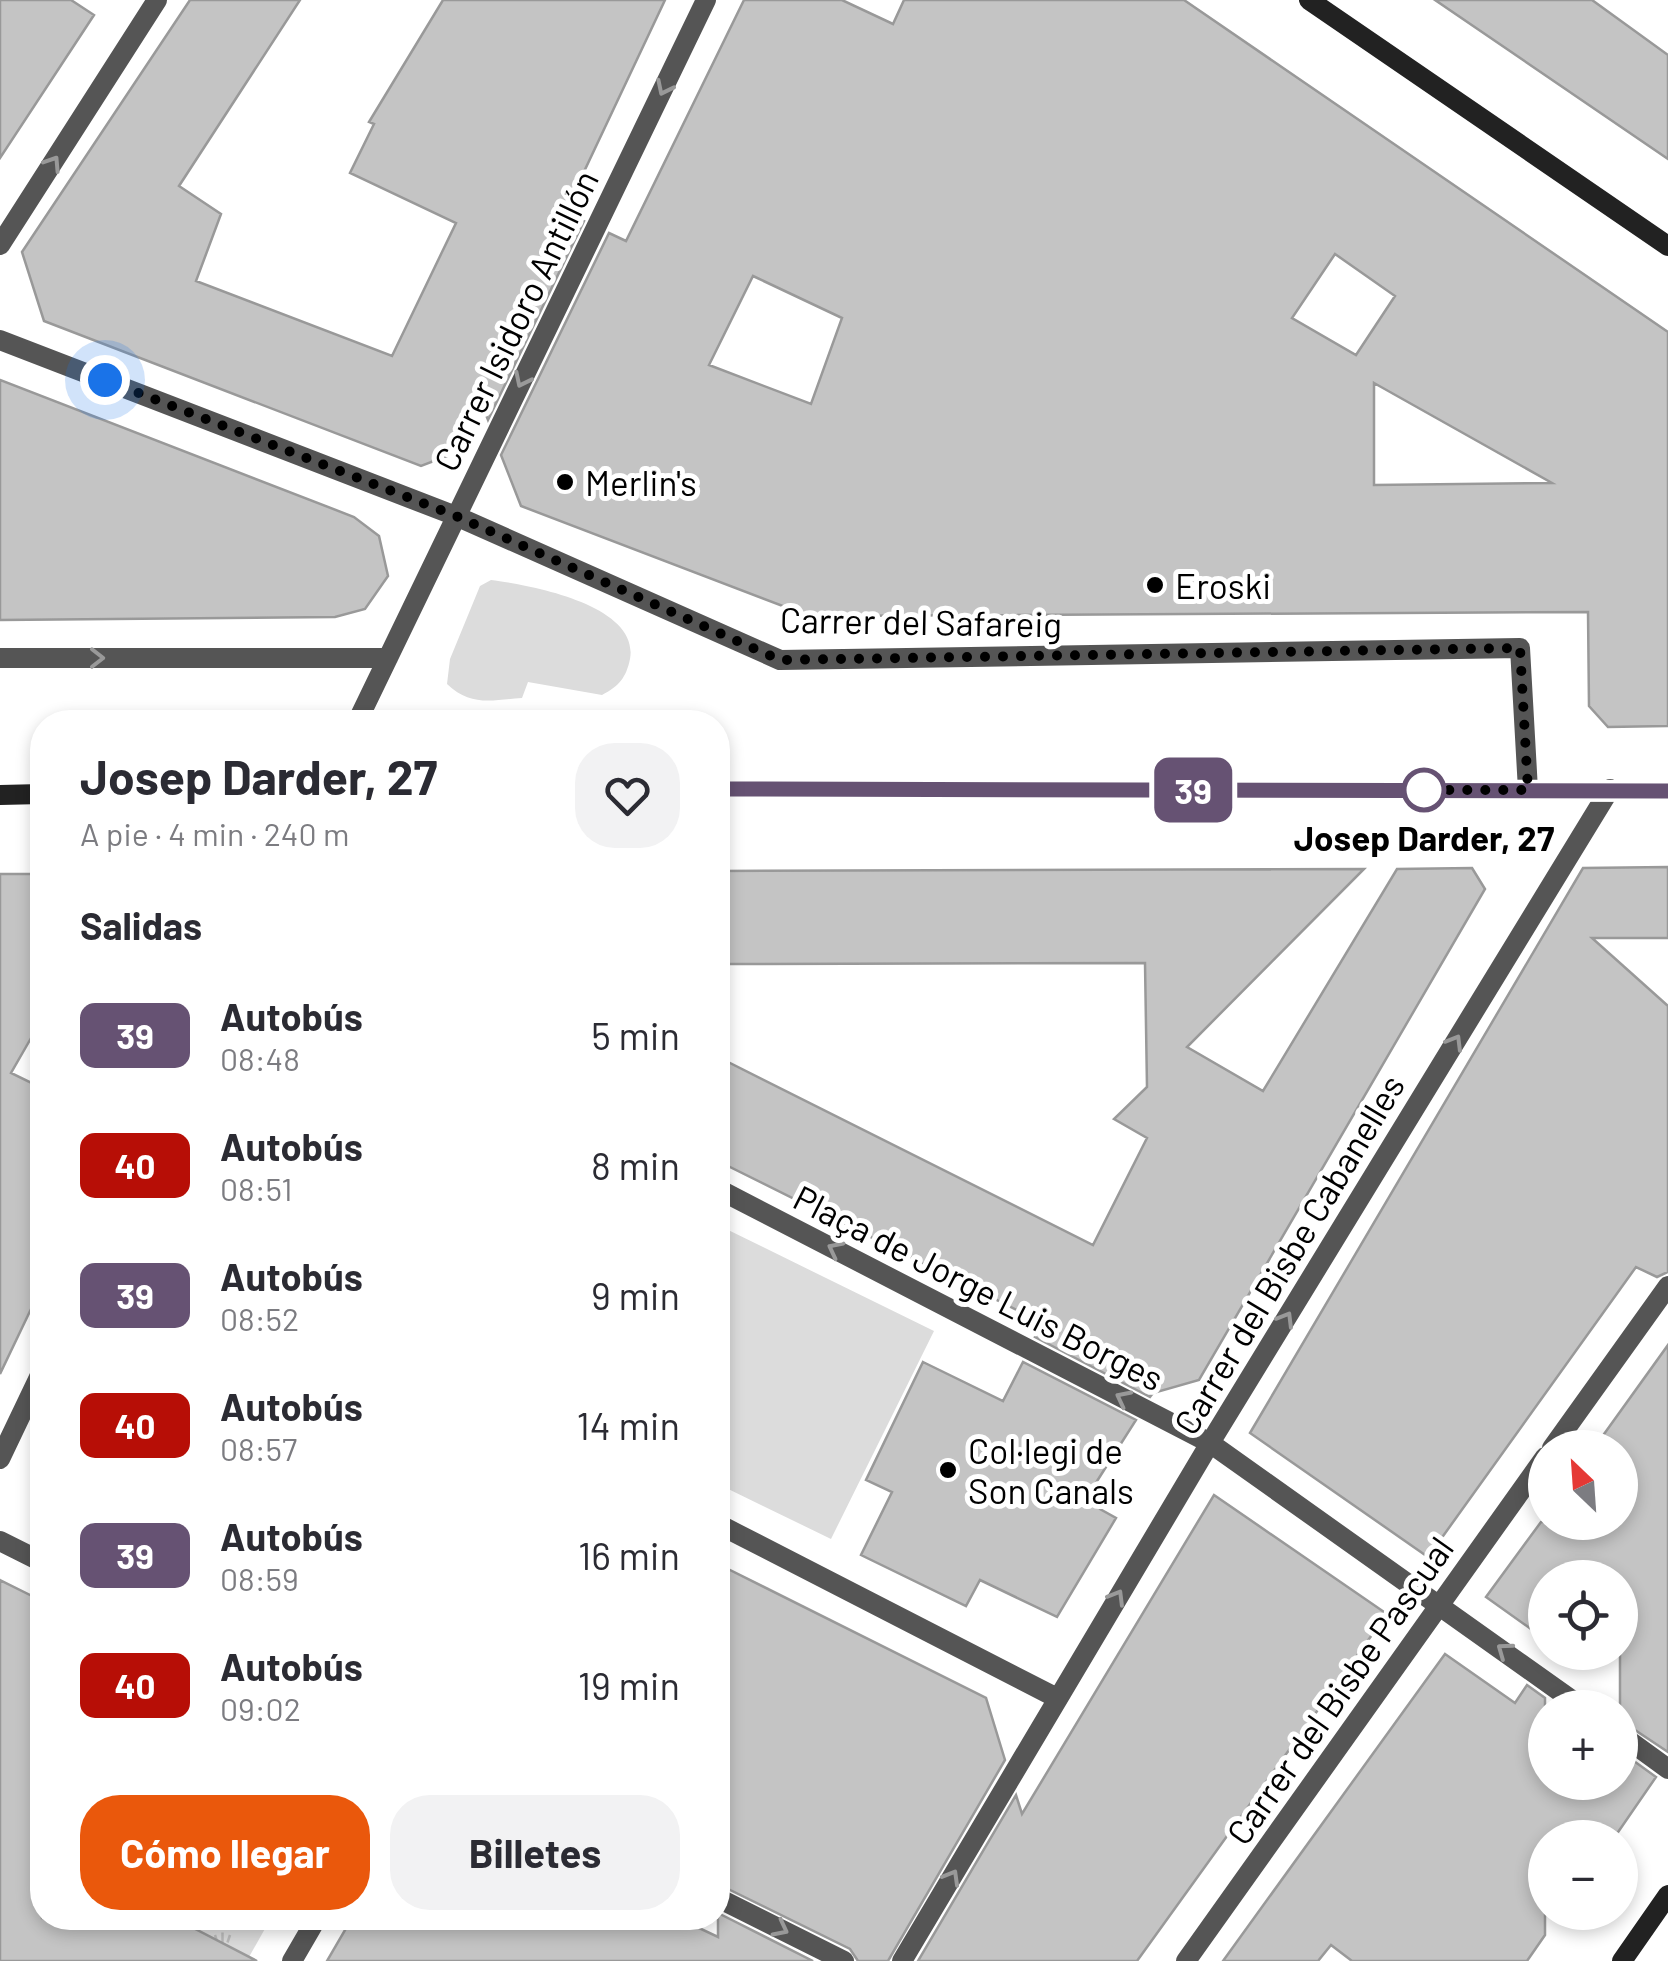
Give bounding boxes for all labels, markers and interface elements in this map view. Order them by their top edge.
one-way arrow [656,77,676,95]
one-way arrow [40,156,59,174]
street label: Carrer Isidoro Antillón [424,163,606,477]
your location [80,355,130,405]
one-way arrow [514,370,534,388]
place label: Merlin's [585,461,697,503]
marker: Merlin's [554,471,576,493]
place label: Eroski [1175,564,1271,606]
marker: Eroski [1144,574,1166,596]
street label: Carrer del Safareig [780,598,1062,644]
one-way arrow [90,647,106,669]
button: heart [575,743,680,848]
text: Josep Darder, 27 [80,747,437,805]
line badge: 39 [1148,758,1238,822]
text: 39 [1174,769,1212,811]
marker: Josep Darder, 27 [1403,769,1445,811]
text: A pie · 4 min · 240 m [80,814,349,852]
place label: Josep Darder, 27 [1294,816,1554,858]
text: Salidas [80,902,202,948]
text: Autobús [220,993,363,1039]
text: 5 min [591,1012,680,1058]
text: 39 [116,1014,154,1056]
one-way arrow [1443,1035,1462,1053]
text: 08:48 [220,1039,300,1077]
street label: Carrer del Bisbe Cabanelles [1164,1067,1412,1441]
text: Autobús [220,1123,363,1169]
text: 8 min [591,1142,680,1188]
text: 40 [114,1144,156,1186]
text: 08:51 [220,1169,292,1207]
street label: Plaça de Jorge Luis Borges [787,1175,1171,1399]
one-way arrow [827,1242,845,1261]
text: Autobús [220,1253,363,1299]
text: 9 min [591,1272,680,1318]
text: 39 [116,1274,154,1316]
text: 08:52 [220,1299,299,1337]
one-way arrow [1273,1312,1292,1330]
text: Autobús [220,1383,363,1429]
one-way arrow [1116,1391,1134,1410]
text: 14 min [577,1402,680,1448]
text: 40 [114,1404,156,1446]
text: 08:57 [220,1429,297,1467]
place label: Col·legi de Son Canals [968,1429,1134,1511]
north arrow [1528,1430,1638,1540]
map controls [1528,1430,1638,1930]
marker: Col·legi de Son Canals [937,1459,959,1481]
text: Autobús [220,1513,363,1559]
street label: Carrer del Bisbe Pascual [1217,1528,1461,1852]
text: 16 min [578,1532,680,1578]
text: 39 [116,1534,154,1576]
text: 08:59 [220,1559,299,1597]
button: locate [1528,1560,1638,1670]
one-way arrow [1105,1590,1124,1608]
text: Autobús [220,1643,363,1689]
one-way arrow [1497,1644,1515,1662]
text: 19 min [578,1662,680,1708]
text: 40 [114,1664,156,1706]
text: 09:02 [220,1689,301,1727]
button: + [1528,1690,1638,1800]
button: Cómo llegar [80,1795,370,1910]
button: Billetes [390,1795,680,1910]
button: − [1528,1820,1638,1930]
one-way arrow [939,1870,959,1888]
one-way arrow [770,1917,788,1937]

